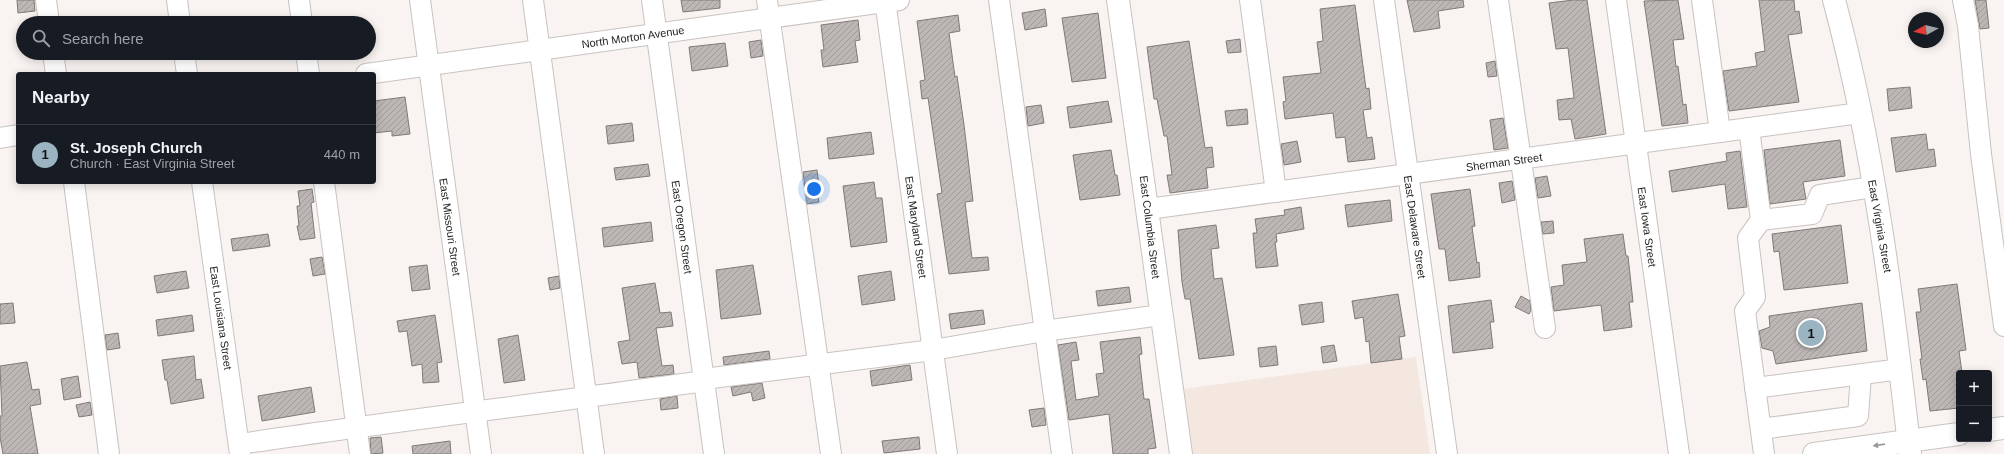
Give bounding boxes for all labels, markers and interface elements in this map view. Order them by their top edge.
north arrow [1908,12,1944,48]
search box [16,16,376,60]
street label: North Morton Avenue [581,24,685,50]
icon: search [30,27,52,49]
text: Search here [62,30,144,47]
text: Nearby [32,88,90,107]
text: St. Joseph Church [70,139,203,156]
text: 1 [41,147,49,162]
text: 440 m [324,147,360,162]
street label: Sherman Street [1465,151,1543,173]
text: Church · East Virginia Street [70,156,235,171]
street label: East Maryland Street [903,175,929,279]
street label: East Columbia Street [1138,175,1162,279]
street label: East Delaware Street [1402,175,1428,279]
street label: East Missouri Street [437,177,463,277]
your location [804,179,824,199]
street label: East Virginia Street [1866,179,1894,273]
street label: East Oregon Street [670,180,694,274]
street label: East Iowa Street [1635,186,1659,268]
street label: East Louisiana Street [208,265,234,371]
pin: 1 [1798,318,1824,348]
map controls [1956,370,1992,442]
button: + [1956,370,1992,406]
button: − [1956,406,1992,442]
one-way arrow [1873,442,1885,448]

